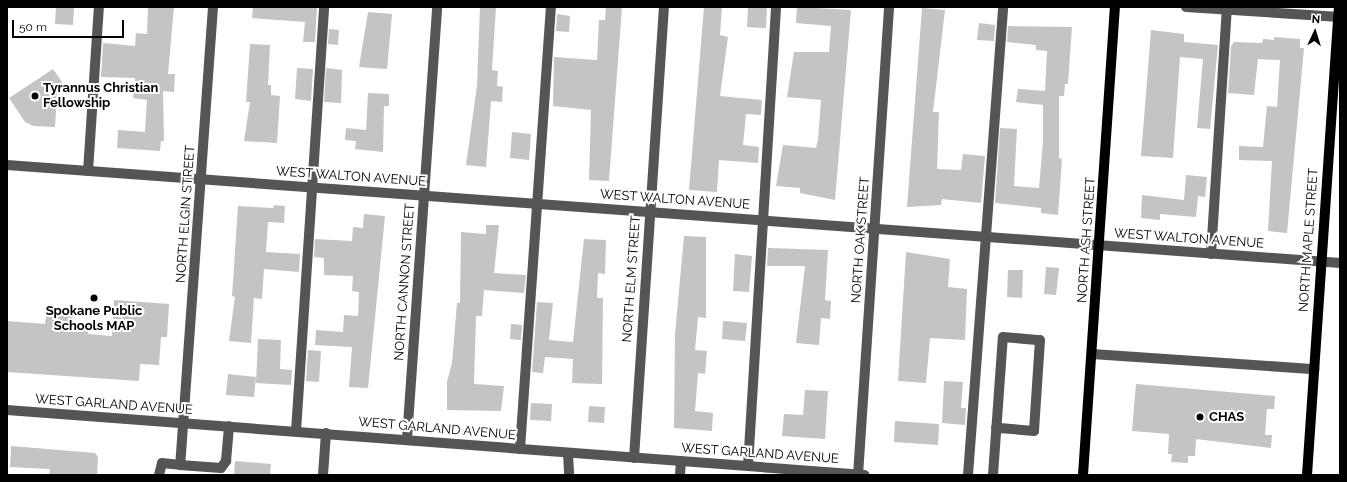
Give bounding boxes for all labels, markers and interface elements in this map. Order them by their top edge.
scale bar [14,12,126,38]
north arrow [1295,12,1335,52]
text: N [1311,13,1321,26]
text: 50 m [19,20,47,34]
place label: Tyrannus Christian Fellowship [43,81,158,112]
marker: Tyrannus Christian Fellowship [30,91,40,101]
street label: NORTH ELGIN STREET [173,145,199,283]
street label: WEST WALTON AVENUE [275,164,427,190]
street label: NORTH MAPLE STREET [1296,168,1322,312]
street label: NORTH OAK STREET [849,176,873,304]
street label: NORTH ASH STREET [1075,176,1099,304]
street label: WEST WALTON AVENUE [599,187,751,213]
street label: NORTH CANNON STREET [392,203,418,361]
street label: NORTH ELM STREET [620,215,644,343]
street label: WEST WALTON AVENUE [1113,226,1265,252]
marker: Spokane Public Schools MAP [89,293,99,303]
place label: Spokane Public Schools MAP [46,304,142,335]
street label: WEST GARLAND AVENUE [34,392,194,418]
place label: CHAS [1209,409,1244,425]
marker: CHAS [1194,411,1206,423]
street label: WEST GARLAND AVENUE [357,414,517,444]
street label: WEST GARLAND AVENUE [680,441,840,467]

